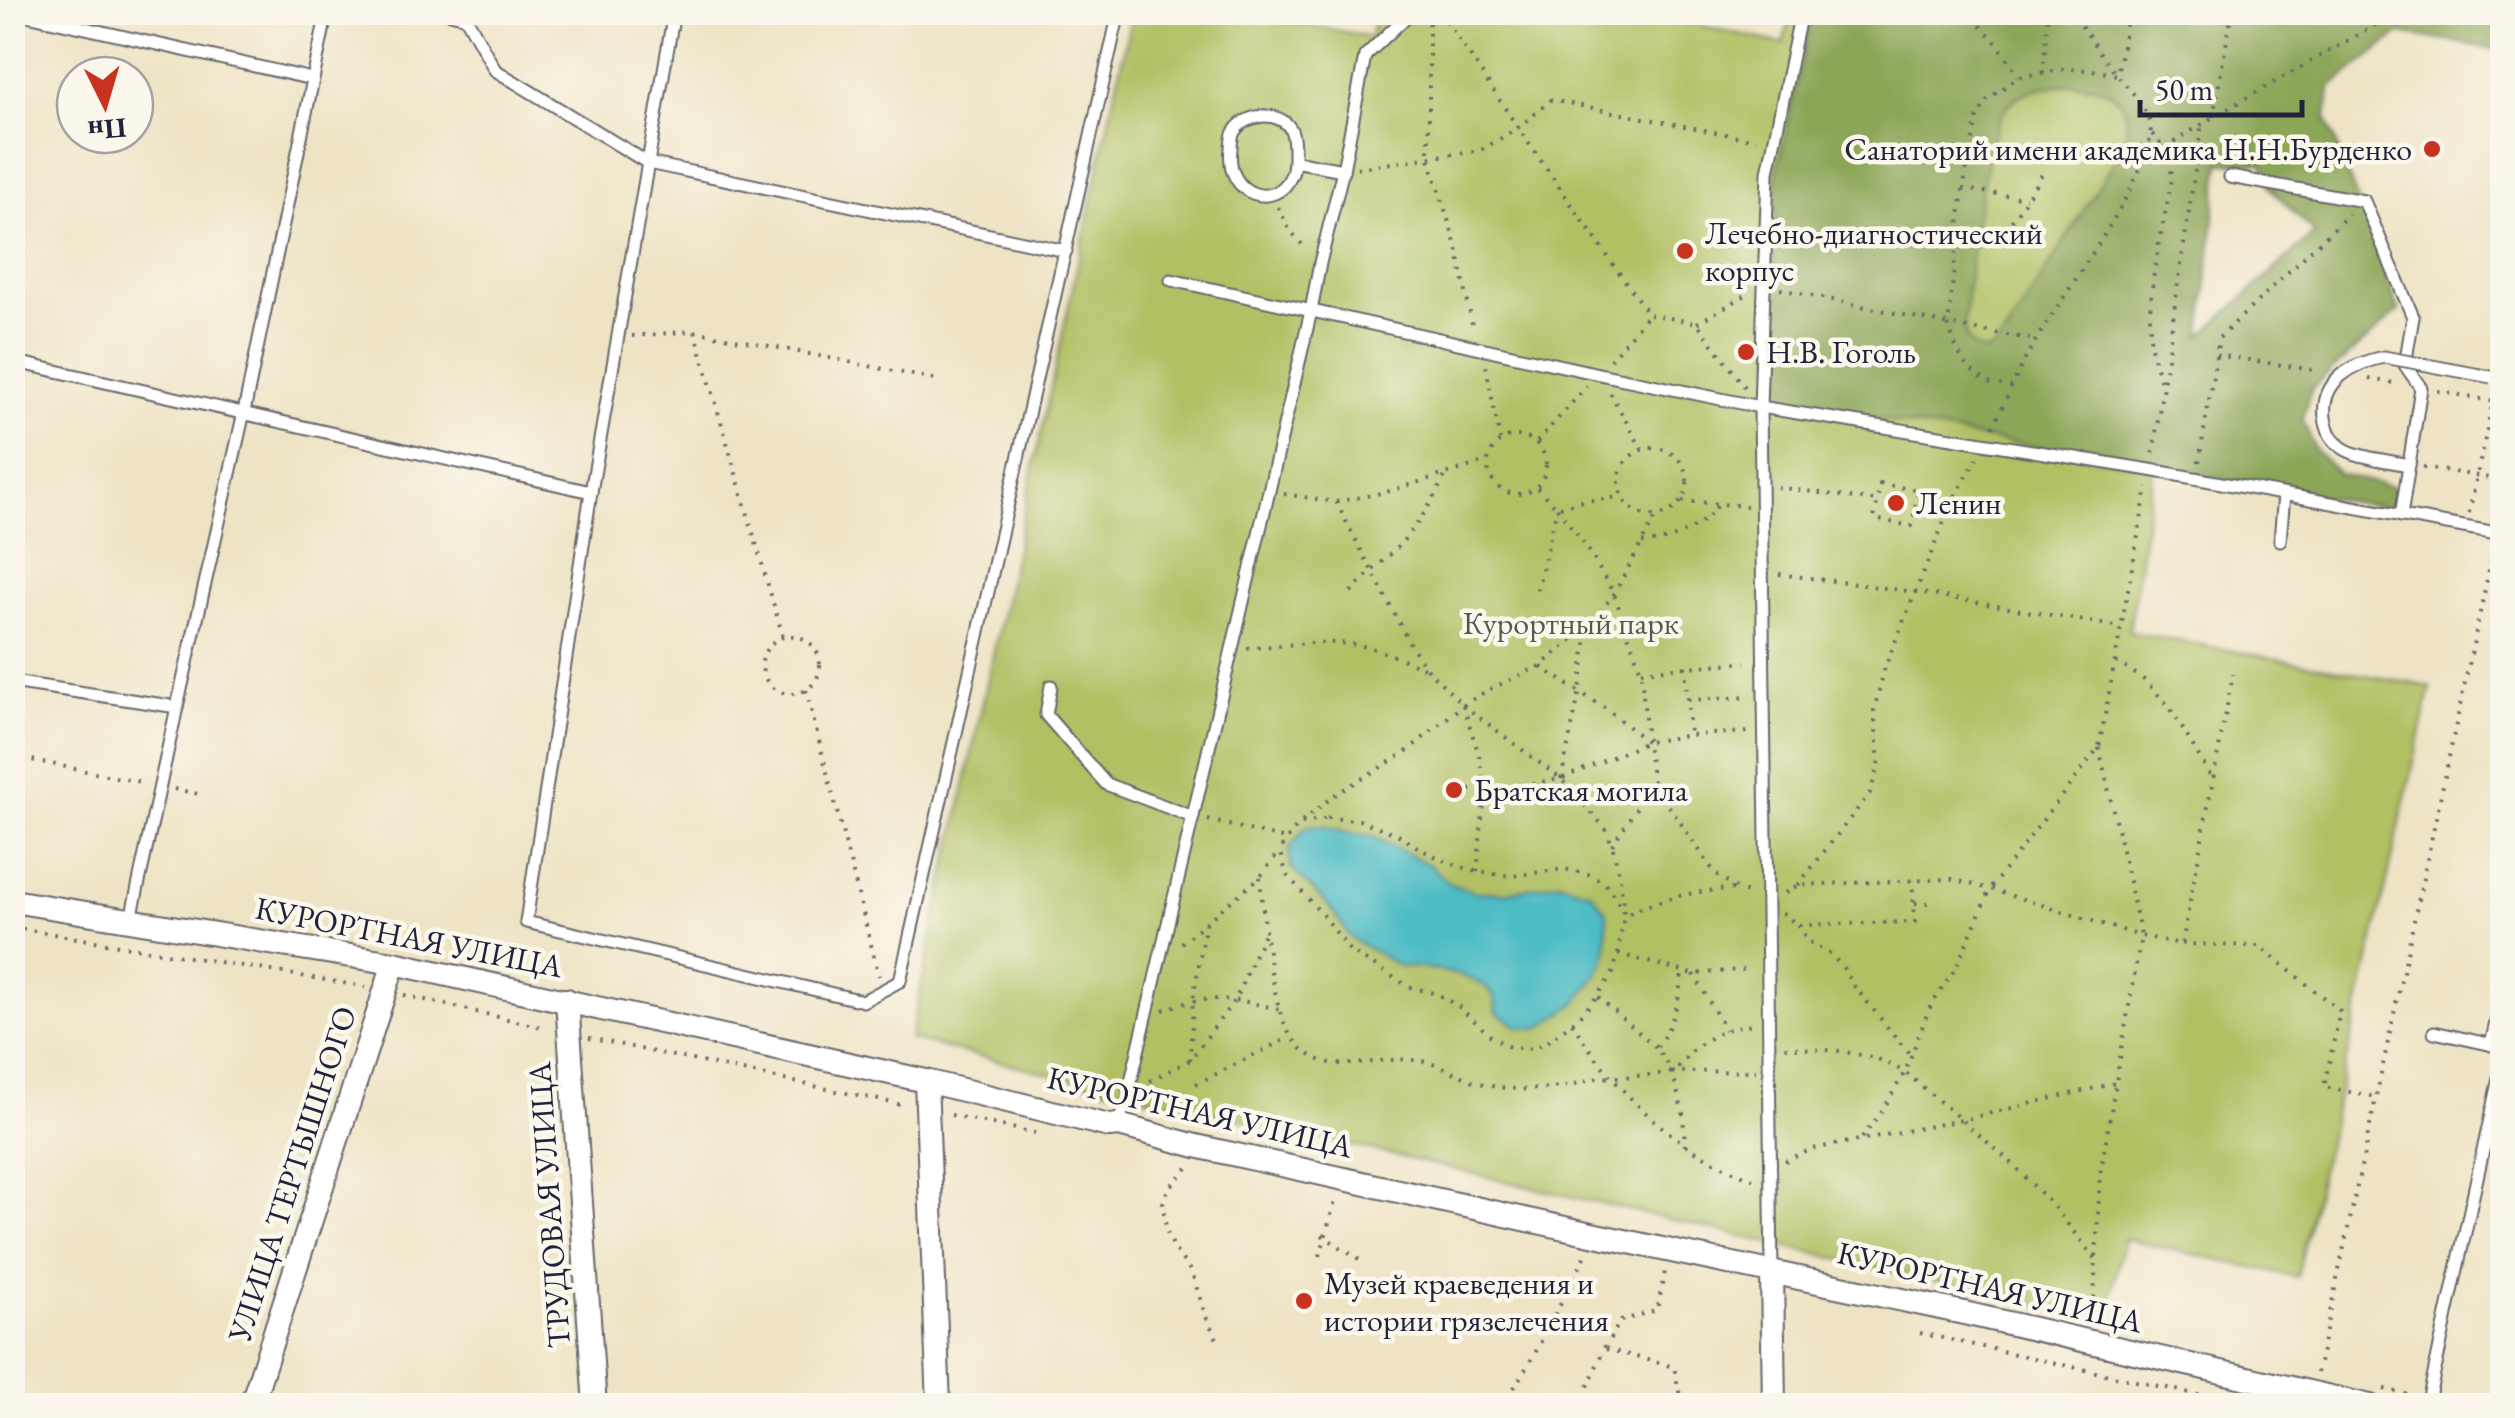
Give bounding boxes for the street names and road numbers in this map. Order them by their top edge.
street label: КУРОРТНАЯ УЛИЦА [252,887,567,988]
street label: УЛИЦА ТЕРТЫШНОГО [218,1001,366,1348]
street label: КУРОРТНАЯ УЛИЦА [1043,1056,1358,1168]
street label: ТРУДОВАЯ УЛИЦА [518,1060,580,1349]
street label: КУРОРТНАЯ УЛИЦА [1833,1231,2148,1343]

